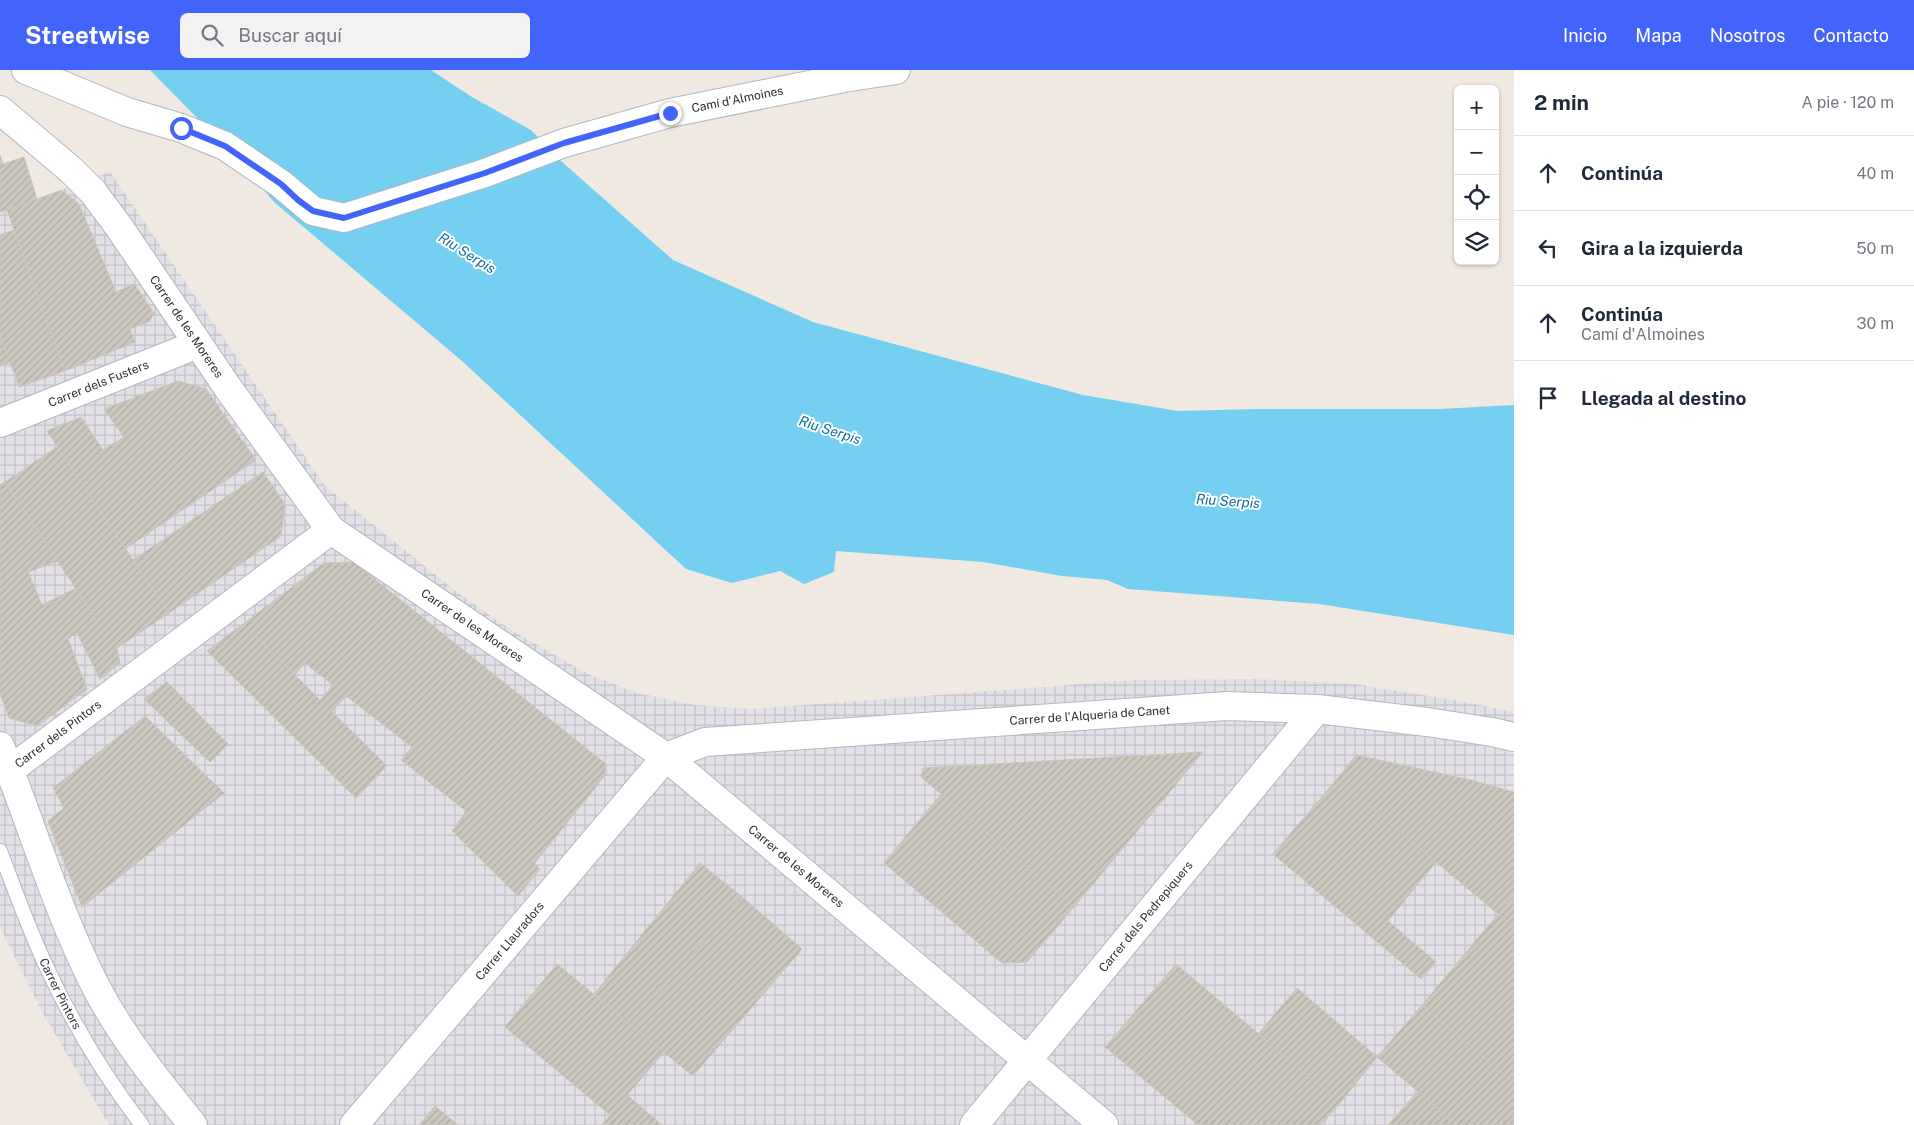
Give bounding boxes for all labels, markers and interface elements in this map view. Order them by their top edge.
search box [180,13,530,58]
text: Streetwise [25,21,150,49]
icon: search [198,21,226,49]
text: Buscar aquí [238,24,342,46]
text: Inicio [1563,25,1607,46]
text: Mapa [1635,25,1682,46]
text: Nosotros [1710,25,1785,46]
text: Contacto [1813,25,1889,46]
street label: Camí d'Almoines [690,83,784,115]
map controls [1454,85,1499,265]
button: + [1454,85,1499,130]
text: 2 min [1534,90,1589,115]
text: A pie · 120 m [1801,93,1894,112]
route end [659,102,682,125]
route start [170,117,193,140]
button: − [1454,130,1499,175]
icon: ahead [1534,159,1562,187]
text: Continúa [1581,162,1663,184]
text: 40 m [1856,164,1894,183]
button: locate [1454,175,1499,220]
button: layers [1454,220,1499,265]
water label: Riu Serpis [436,229,499,277]
icon: left [1534,234,1562,262]
text: Gira a la izquierda [1581,237,1743,259]
text: 50 m [1856,239,1894,258]
street label: Carrer de les Moreres [147,273,226,380]
text: Continúa [1581,303,1663,325]
icon: ahead [1534,309,1562,337]
text: 30 m [1857,314,1894,333]
text: Camí d'Almoines [1581,325,1705,344]
street label: Carrer dels Fusters [46,357,151,410]
icon: arrive [1534,384,1562,412]
text: Llegada al destino [1581,387,1746,409]
water label: Riu Serpis [797,412,863,448]
water label: Riu Serpis [1195,491,1261,511]
street label: Carrer de les Moreres [418,586,526,665]
street label: Carrer dels Pintors [12,697,104,771]
street label: Carrer de l'Alqueria de Canet [1009,703,1171,728]
street label: Carrer de les Moreres [745,822,847,910]
street label: Carrer dels Pedrepiquers [1096,858,1196,975]
street label: Carrer Llauradors [473,899,547,983]
street label: Carrer Pintors [36,956,84,1032]

